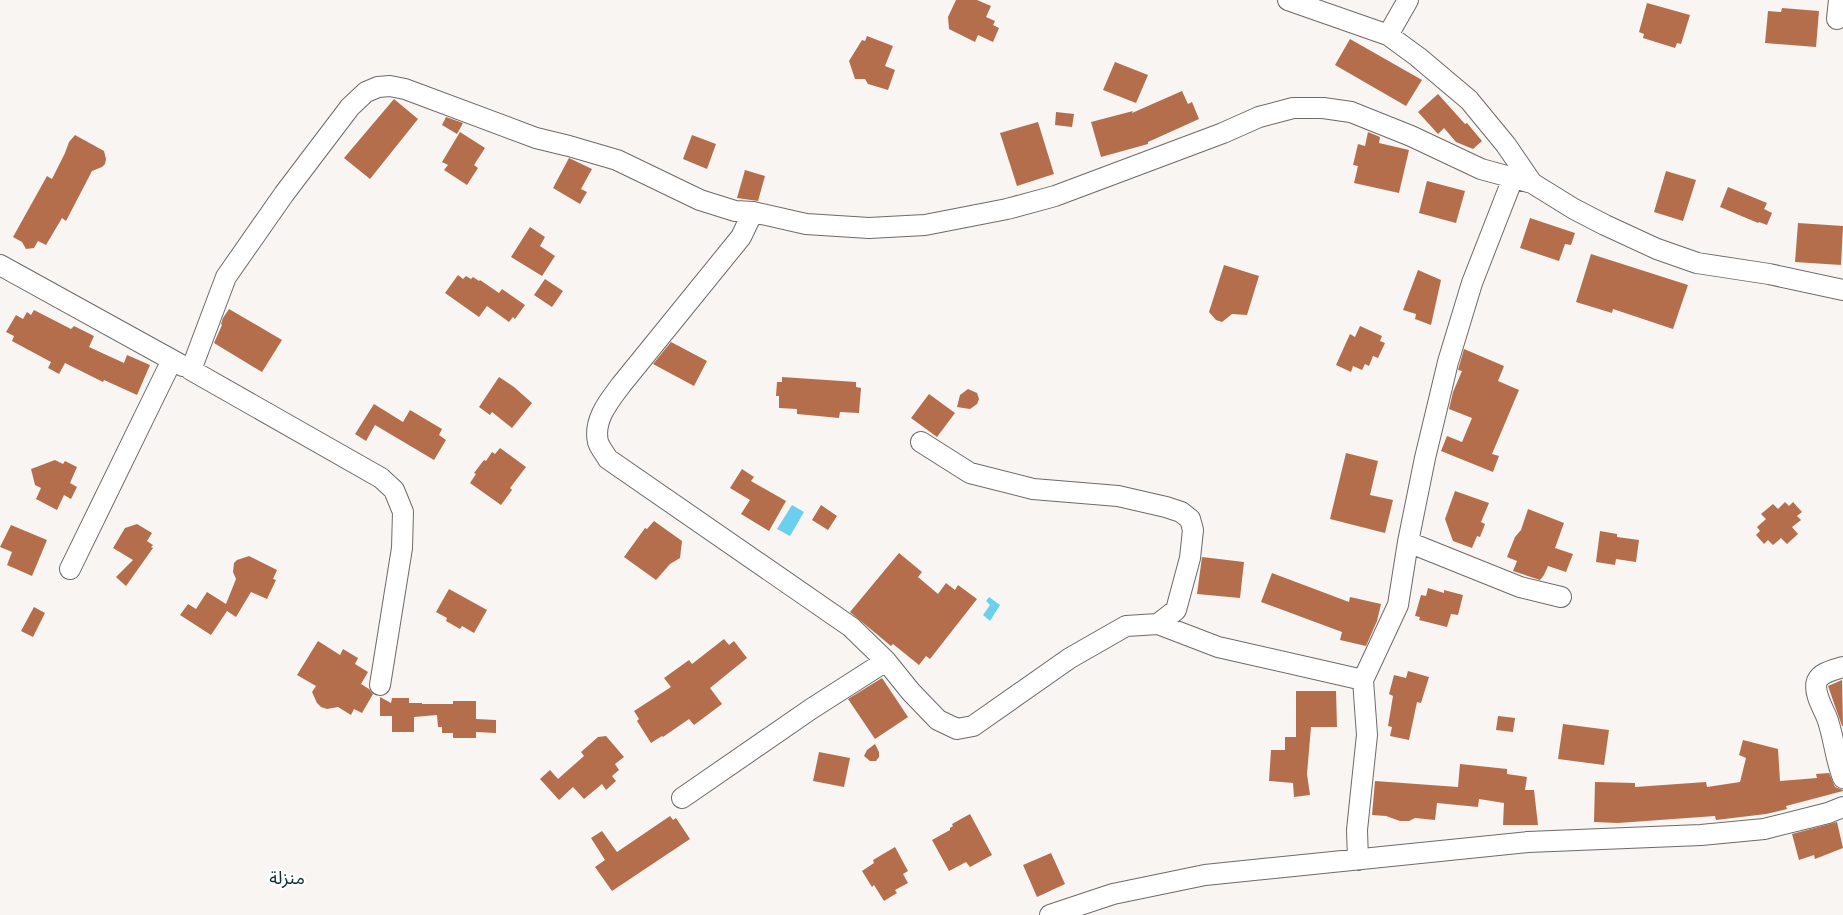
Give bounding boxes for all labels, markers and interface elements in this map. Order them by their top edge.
district label: منزلة [269,866,305,889]

